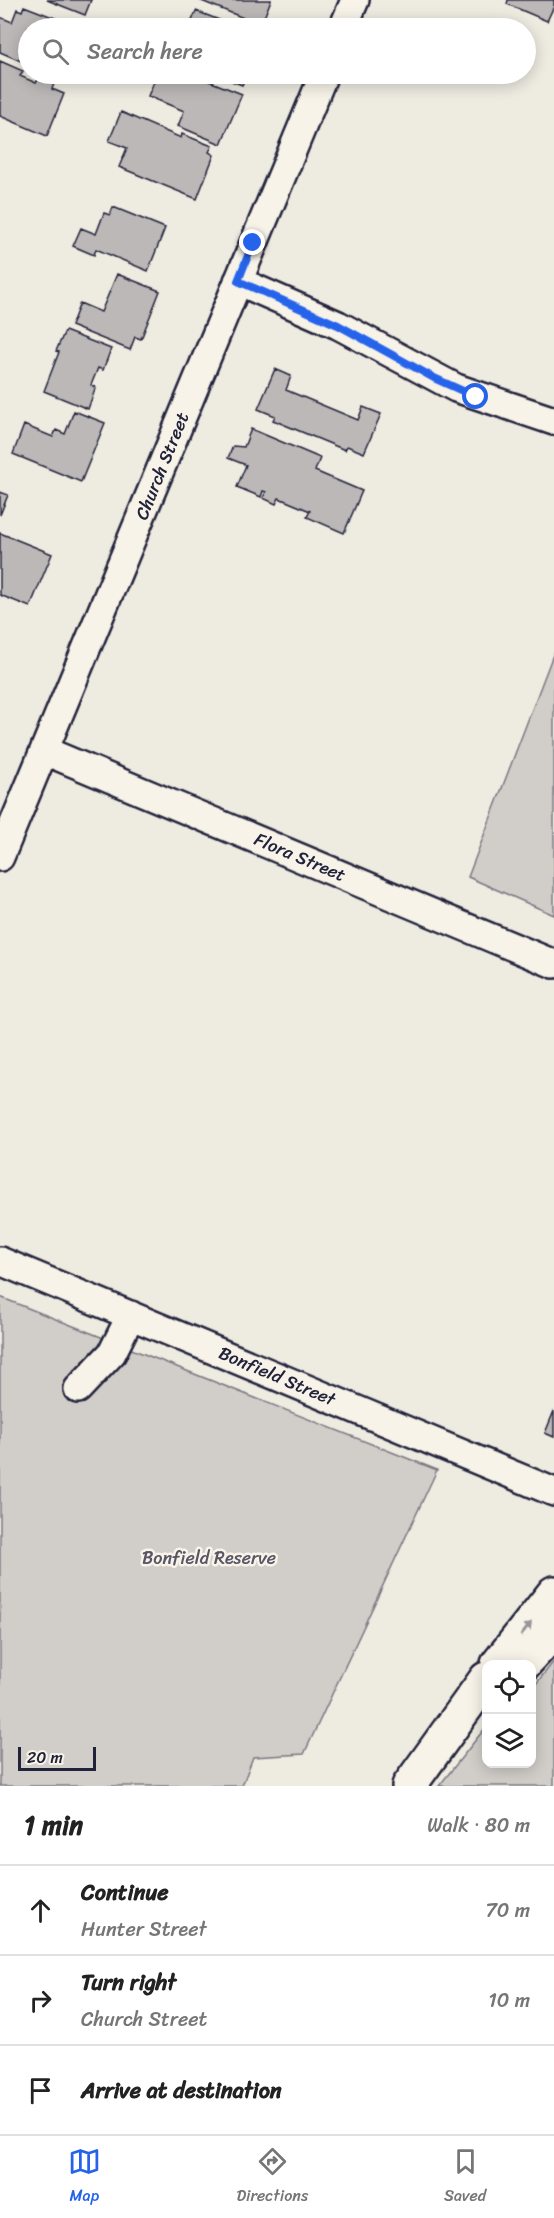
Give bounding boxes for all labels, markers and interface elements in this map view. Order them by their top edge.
search box [18,18,536,84]
text: Search here [87,32,203,71]
icon: search [39,35,72,68]
route end [239,229,265,255]
route start [462,383,488,409]
street label: Church Street [126,407,198,525]
street label: Flora Street [249,823,351,891]
street label: Bonfield Street [213,1337,341,1415]
park label: Bonfield Reserve [142,1542,276,1574]
one-way arrow [519,1621,531,1636]
map controls [482,1660,536,1768]
button: locate [482,1660,536,1714]
button: layers [482,1714,536,1768]
text: 20 m [27,1743,63,1772]
scale bar [18,1744,96,1772]
text: 1 min [24,1802,83,1848]
text: Walk · 80 m [427,1808,530,1843]
text: Continue [81,1873,169,1912]
text: 70 m [485,1893,530,1928]
icon: ahead [24,1894,57,1927]
text: Hunter Street [81,1912,207,1947]
text: Turn right [81,1963,176,2002]
text: 10 m [488,1983,530,2018]
icon: right [24,1984,57,2017]
text: Church Street [81,2002,207,2037]
text: Arrive at destination [81,2071,282,2110]
icon: arrive [24,2074,57,2107]
tab: Map [68,2145,101,2210]
tab: Directions [237,2145,308,2210]
tab: Saved [444,2145,486,2210]

